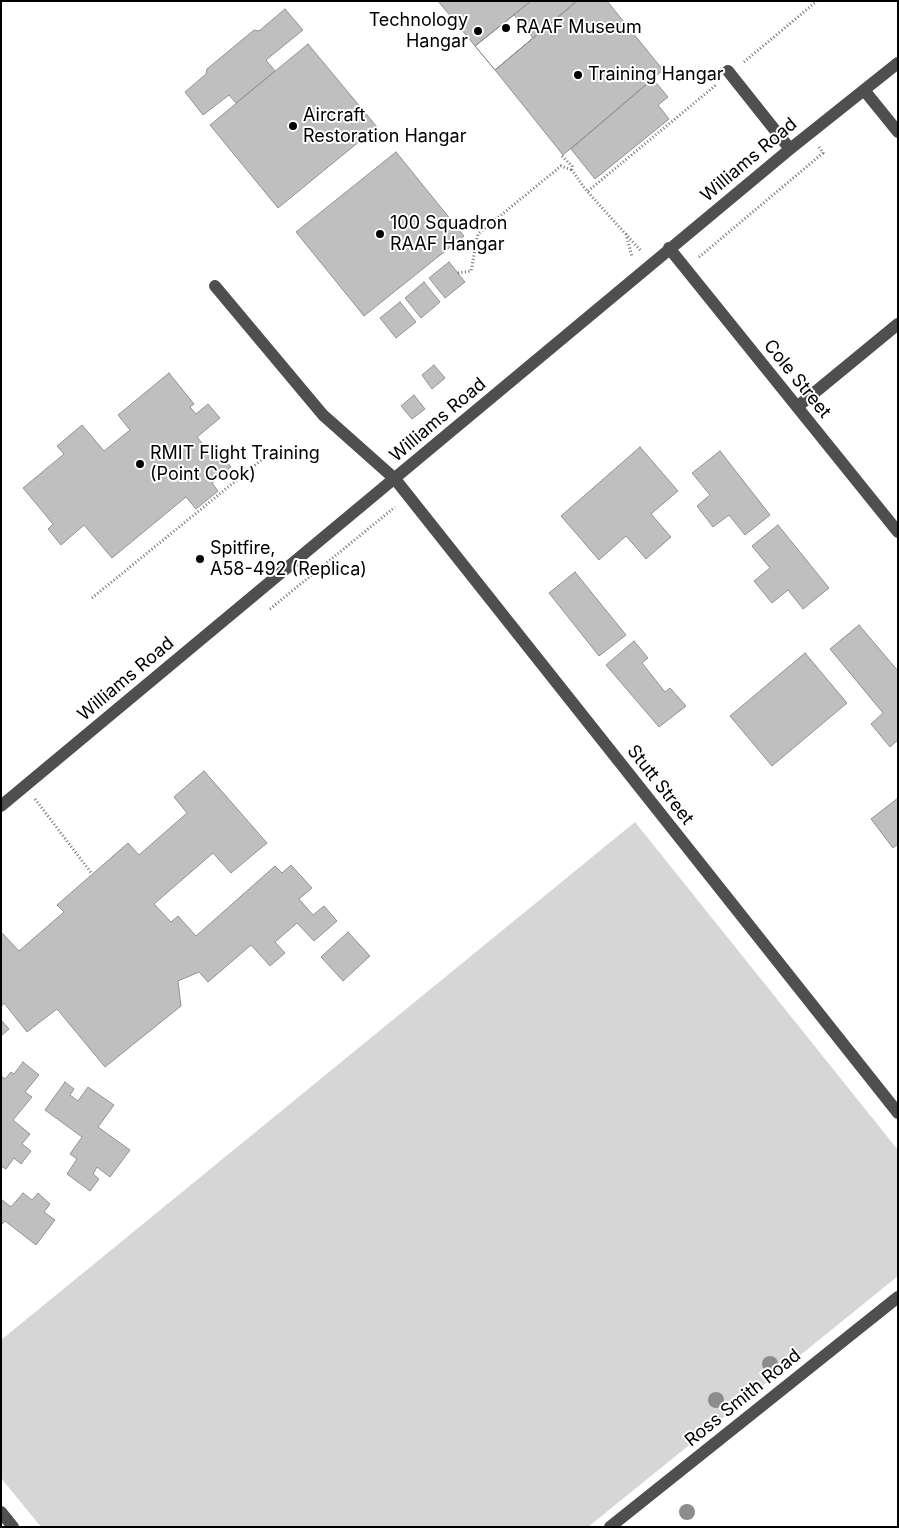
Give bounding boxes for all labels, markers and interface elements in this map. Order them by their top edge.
place label: Technology Hangar [369,10,468,52]
place label: RAAF Museum [516,17,642,39]
marker: RAAF Museum [500,22,512,34]
marker: Technology Hangar [472,25,484,37]
place label: Training Hangar [588,64,724,86]
marker: Training Hangar [572,69,584,81]
place label: Aircraft Restoration Hangar [303,105,466,148]
street label: Williams Road [696,113,802,207]
marker: Aircraft Restoration Hangar [287,120,299,132]
place label: 100 Squadron RAAF Hangar [390,213,507,255]
marker: 100 Squadron RAAF Hangar [374,228,386,240]
street label: Cole Street [759,335,835,423]
street label: Williams Road [385,373,491,467]
place label: RMIT Flight Training (Point Cook) [150,443,320,486]
marker: RMIT Flight Training (Point Cook) [134,458,146,470]
place label: Spitfire, A58-492 (Replica) [210,538,367,580]
marker: Spitfire, A58-492 (Replica) [194,553,206,565]
street label: Williams Road [73,632,179,726]
street label: Stutt Street [622,741,698,829]
street label: Ross Smith Road [681,1345,805,1451]

